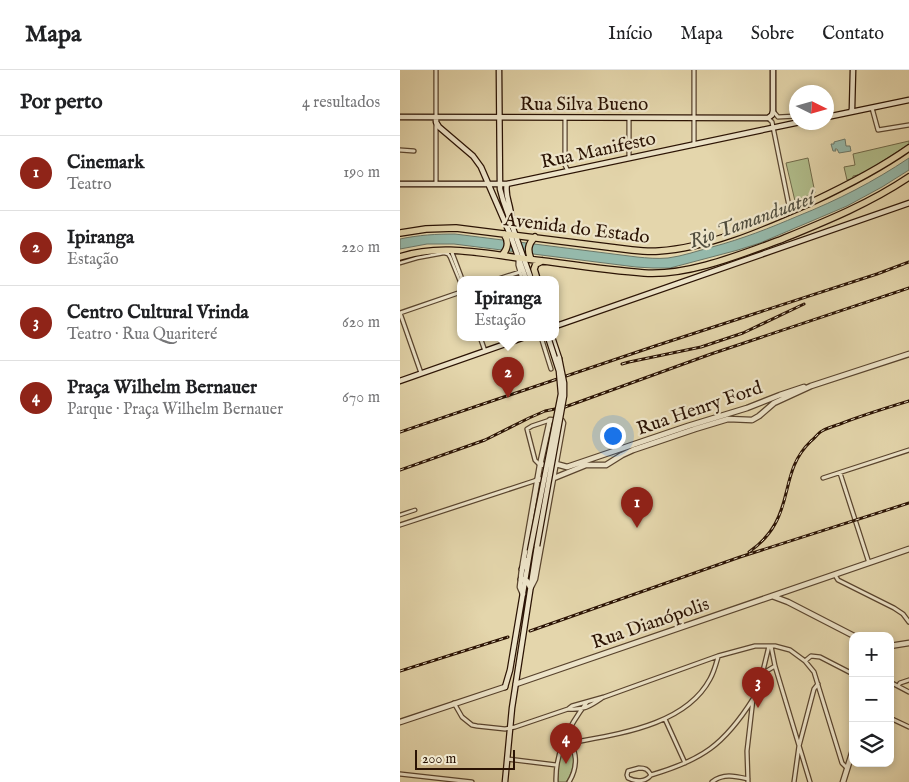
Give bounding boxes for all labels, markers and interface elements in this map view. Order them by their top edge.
text: Mapa [25,19,81,50]
text: Início [608,23,653,46]
text: Mapa [681,23,723,46]
text: Sobre [751,23,794,46]
text: Contato [822,23,884,46]
north arrow [789,85,834,130]
text: Por perto [20,89,102,116]
text: 4 resultados [302,93,380,113]
street label: Rua Silva Bueno [520,93,648,117]
street label: Rua Manifesto [539,127,658,175]
text: Cinemark [67,151,144,175]
text: 1 [33,163,39,183]
text: 190 m [343,163,380,183]
text: Teatro [67,175,112,195]
water label: Rio Tamanduateí [686,185,821,255]
street label: Avenida do Estado [502,208,651,250]
text: Ipiranga [67,226,134,250]
text: 2 [32,238,40,258]
text: 220 m [341,238,380,258]
text: Estação [67,250,119,270]
popup [457,276,559,341]
text: Ipiranga [474,287,542,311]
text: Centro Cultural Vrinda [67,301,249,325]
text: Estação [474,311,526,331]
text: 3 [33,313,39,333]
text: 620 m [342,313,380,333]
text: Teatro · Rua Quariteré [67,325,217,345]
pin: 2 [492,357,524,398]
text: Praça Wilhelm Bernauer [67,376,257,400]
street label: Rua Henry Ford [634,376,766,442]
text: 4 [32,388,40,408]
text: 670 m [342,388,380,408]
text: Parque · Praça Wilhelm Bernauer [67,400,283,420]
your location [600,423,626,449]
pin: 1 [621,487,653,528]
street label: Rua Dianópolis [589,593,713,655]
map controls [849,632,894,767]
button: + [849,632,894,677]
pin: 3 [742,667,774,708]
button: − [849,677,894,722]
button: layers [849,722,894,767]
pin: 4 [550,723,582,764]
scale bar [415,747,515,770]
text: 200 m [422,750,456,768]

